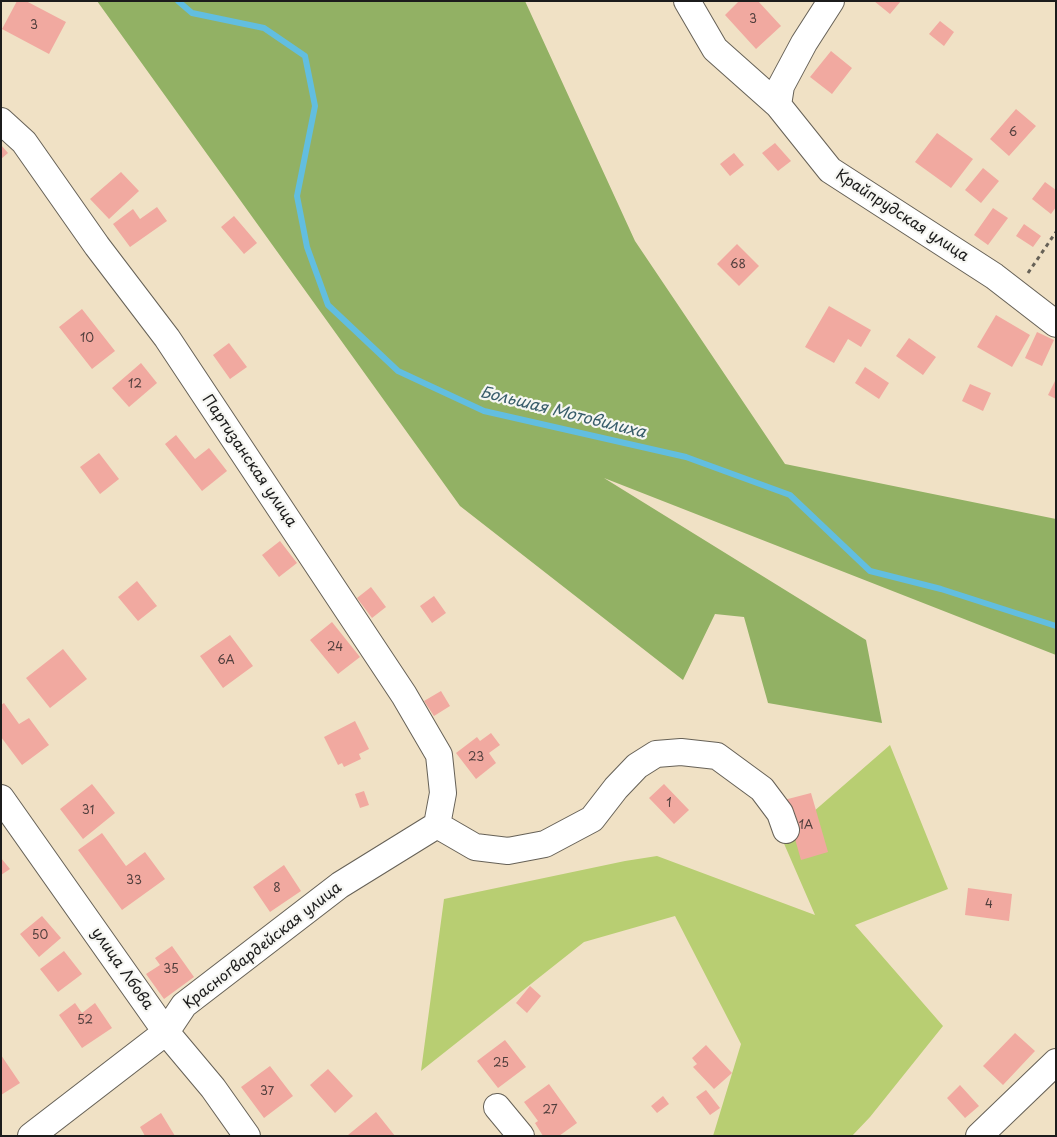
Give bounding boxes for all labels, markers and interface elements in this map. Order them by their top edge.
house number: 3 [749,13,757,27]
house number: 3 [30,19,38,33]
house number: 6 [1009,126,1017,140]
street label: Крайпрудская улица [832,166,972,266]
house number: 68 [730,258,746,272]
house number: 10 [80,332,94,346]
house number: 12 [128,378,142,392]
water label: Большая Мотовилиха [478,383,648,443]
street label: Партизанская улица [198,391,300,531]
house number: 24 [327,641,343,655]
house number: 6А [217,654,235,668]
house number: 23 [468,751,484,765]
house number: 1 [666,797,672,811]
house number: 31 [82,804,94,818]
house number: 1А [799,819,813,833]
house number: 33 [126,874,142,888]
street label: Красногвардейская улица [181,879,345,1013]
house number: 8 [273,882,281,896]
house number: 4 [985,898,993,912]
street label: улица Лбова [87,925,157,1013]
house number: 50 [32,929,48,943]
house number: 35 [163,963,179,977]
house number: 52 [77,1014,93,1028]
house number: 25 [493,1057,509,1071]
house number: 37 [260,1085,274,1099]
house number: 27 [543,1104,557,1118]

